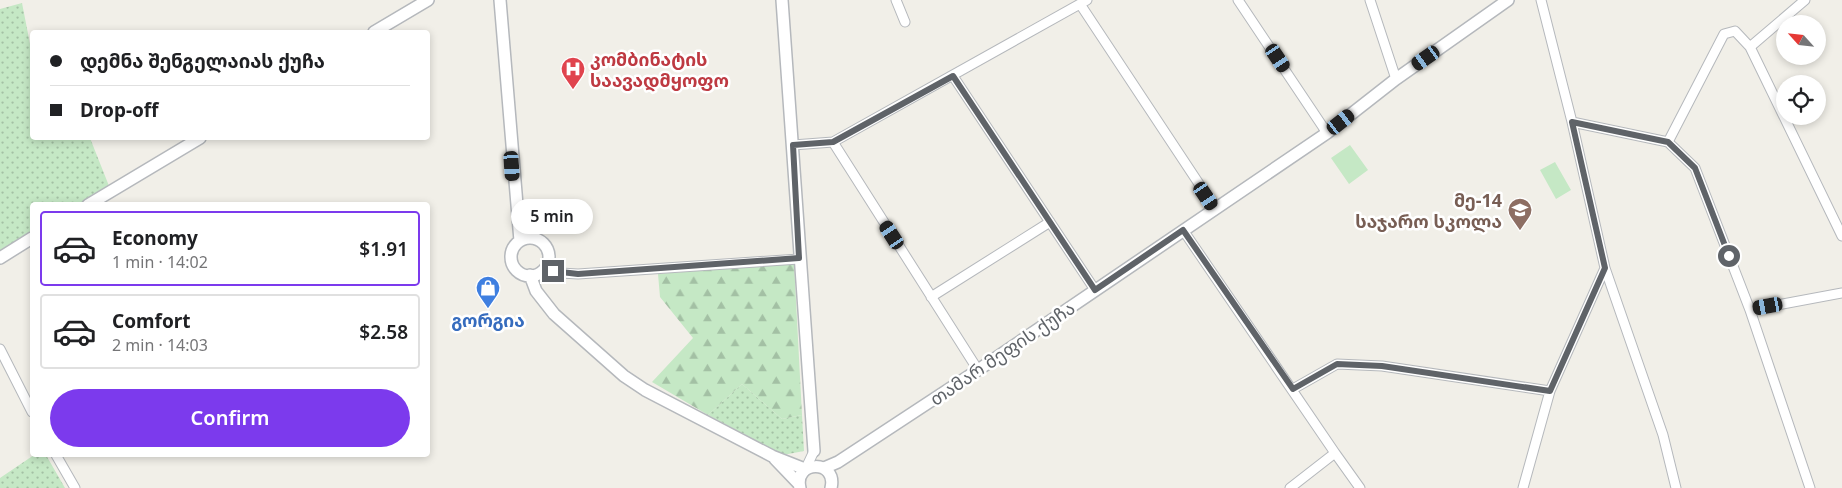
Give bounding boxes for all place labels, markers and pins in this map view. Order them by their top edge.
place label: კომბინატის საავადმყოფო [590,47,729,92]
hospital icon: კომბინატის საავადმყოფო [560,56,586,90]
place label: მე-14 საჯარო სკოლა [1355,188,1502,233]
school or university icon: მე-14 საჯარო სკოლა [1507,197,1533,231]
shop icon: გორგია [475,275,501,309]
place label: გორგია [451,308,525,332]

